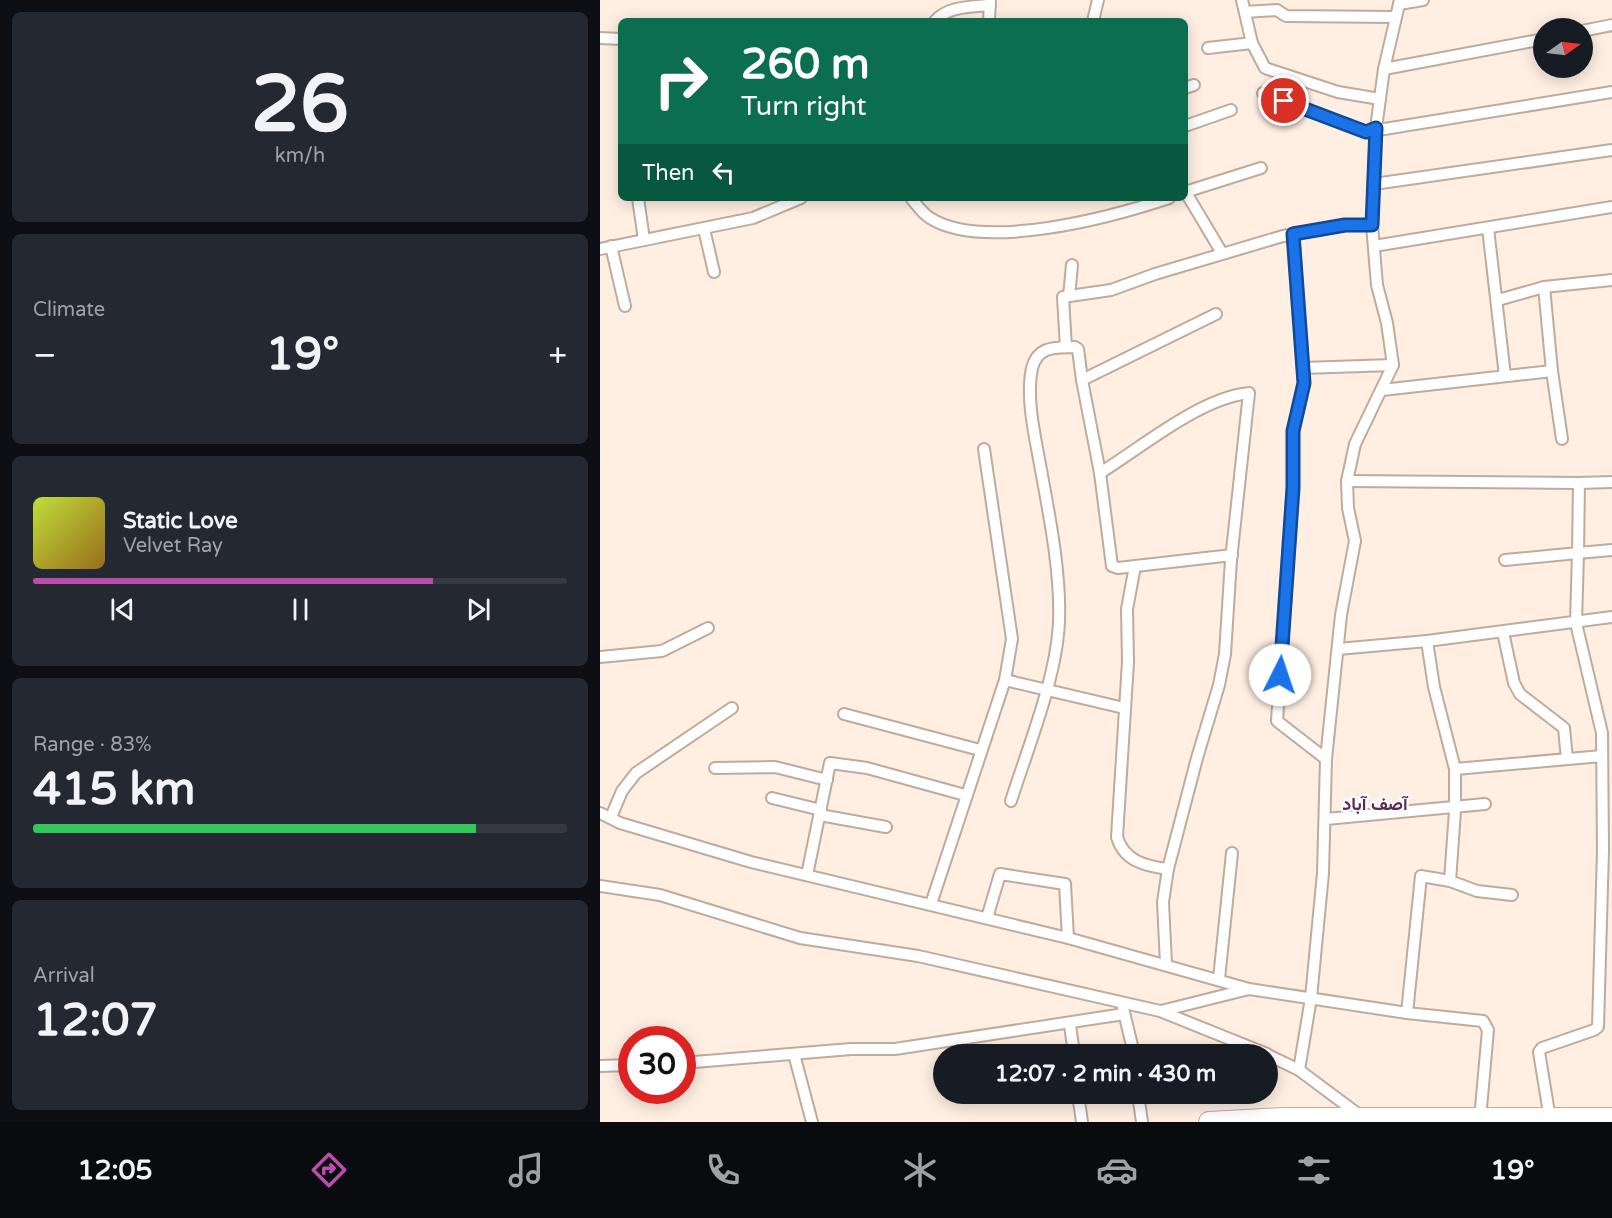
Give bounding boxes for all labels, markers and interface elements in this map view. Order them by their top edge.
north arrow [1533,18,1593,78]
map controls [1533,18,1593,78]
text: 260 m [741,39,870,90]
icon: right [642,42,720,120]
text: 26 [251,58,349,152]
pin [1258,75,1309,126]
icon: arrive [1267,84,1300,117]
text: Turn right [741,90,867,123]
text: km/h [275,144,325,168]
icon: left [707,156,740,189]
text: Then [642,160,695,186]
text: Climate [33,298,105,322]
text: 19° [266,328,339,382]
text: − [33,336,57,375]
text: + [548,336,567,375]
text: Static Love [123,508,238,534]
text: Velvet Ray [123,534,223,558]
icon: previous [106,593,139,626]
icon: pause [284,593,317,626]
icon: next [462,593,495,626]
position arrow [1248,643,1312,707]
text: Range · 83% [33,733,152,757]
text: 415 km [33,763,195,817]
district label: آصف آباد [1342,793,1409,815]
text: Arrival [33,964,95,988]
text: 12:07 [33,994,158,1048]
speed limit sign: 30 [618,1026,696,1104]
text: 12:07 · 2 min · 430 m [995,1061,1216,1087]
icon: directions [308,1149,350,1191]
icon: music [505,1149,547,1191]
icon: phone [702,1149,744,1191]
icon: climate [899,1149,941,1191]
icon: car [1096,1149,1138,1191]
icon: filters [1293,1149,1335,1191]
text: 12:05 [78,1154,152,1187]
text: 19° [1490,1154,1534,1187]

